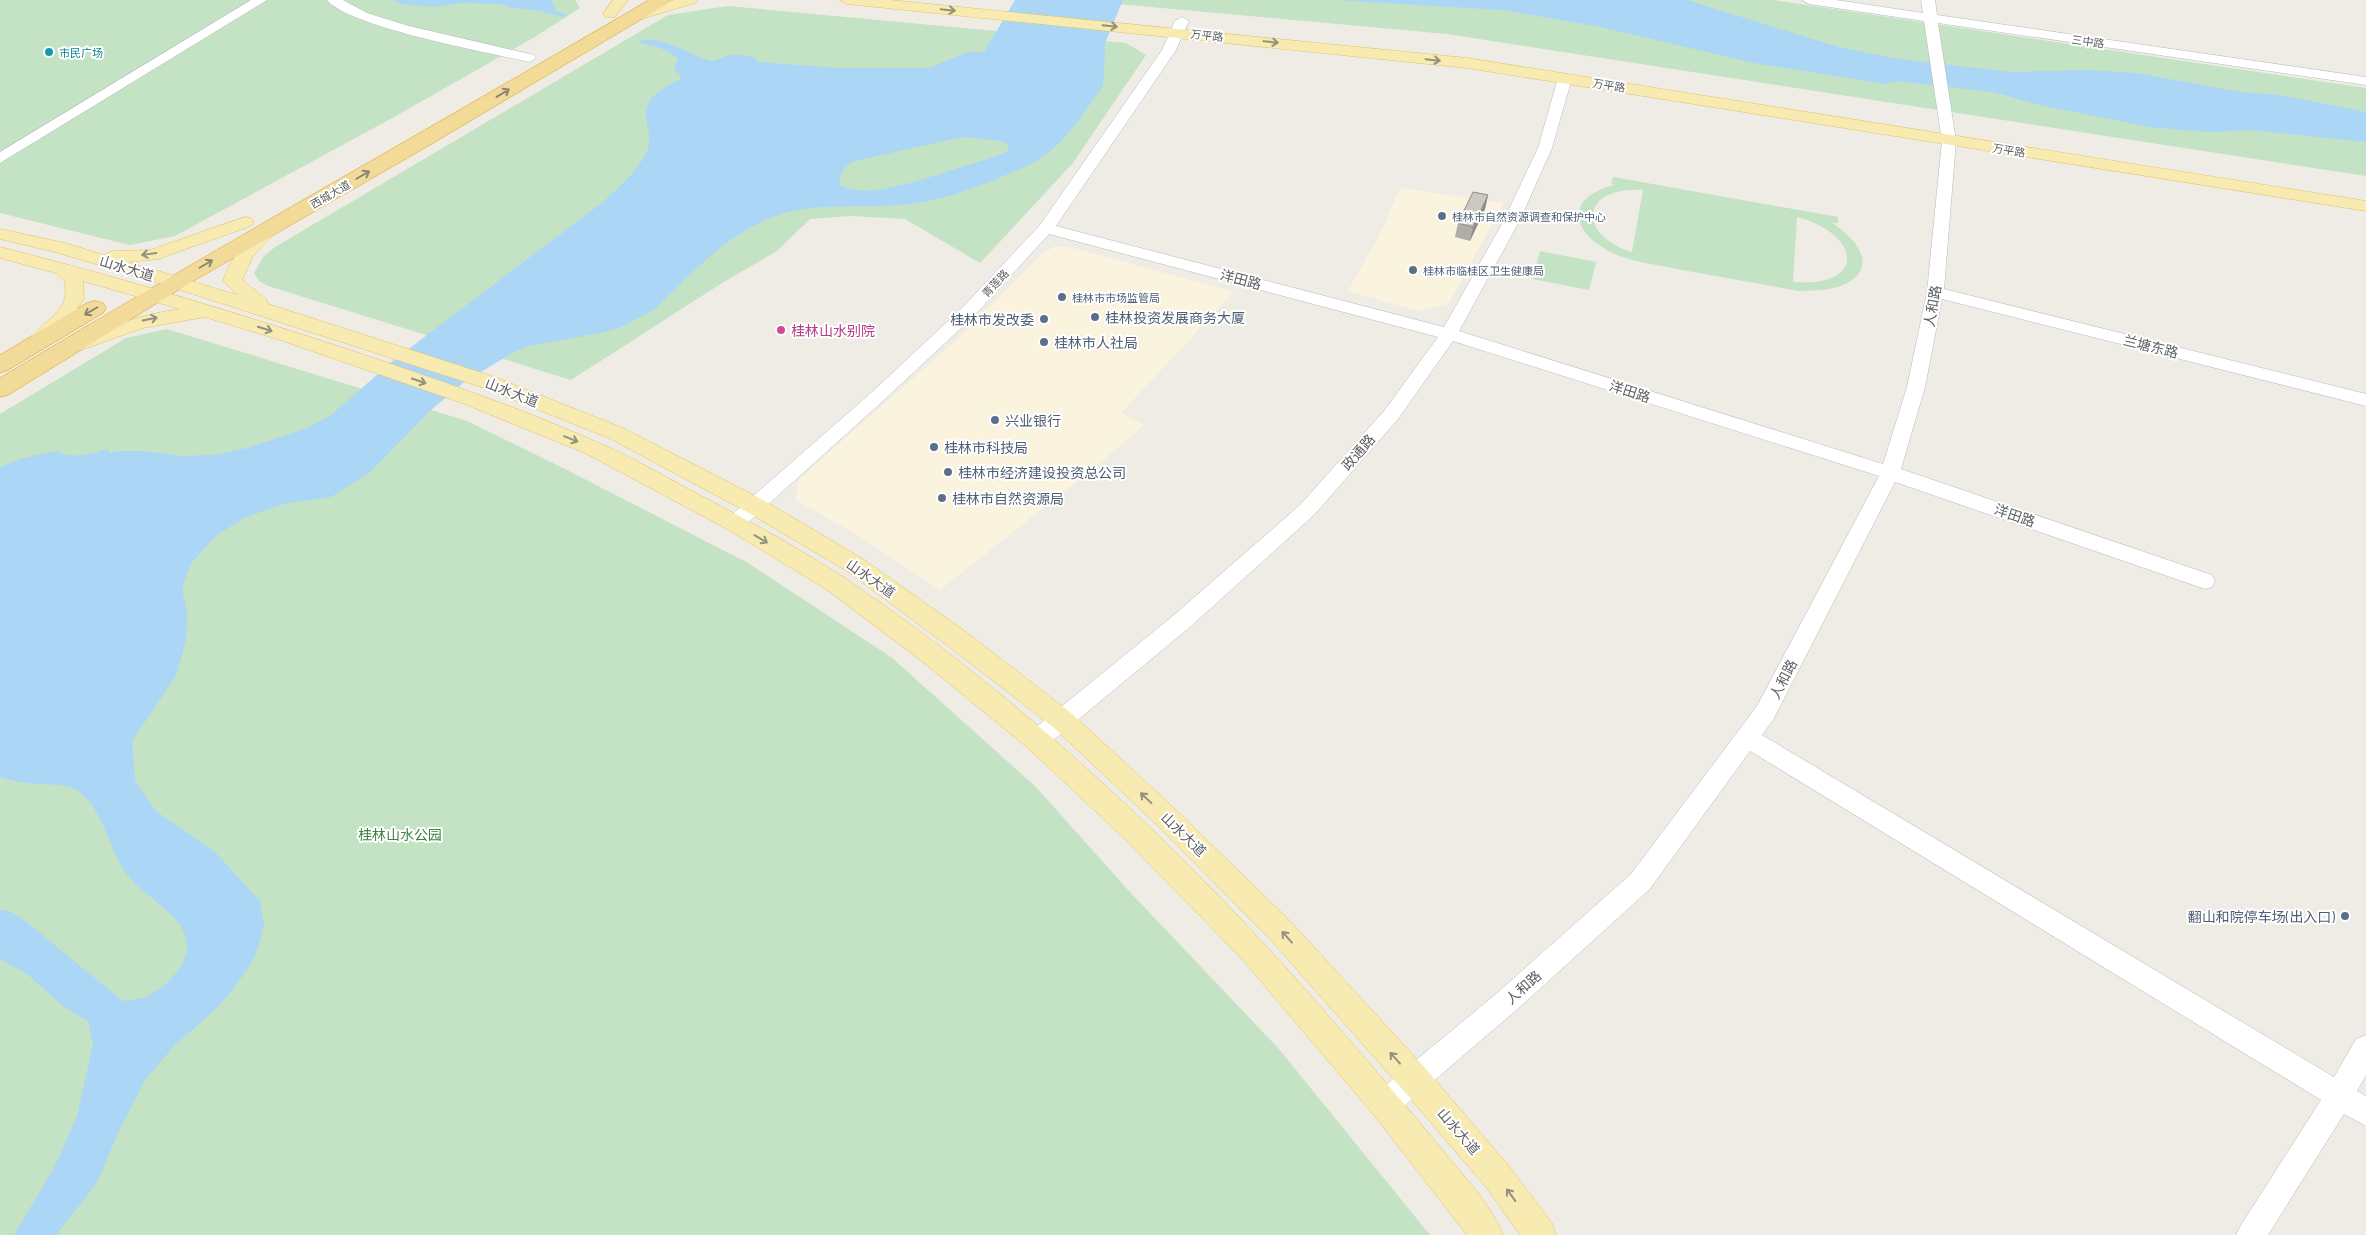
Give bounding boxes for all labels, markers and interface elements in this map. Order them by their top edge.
one-way arrow [940,5,956,15]
one-way arrow [1101,21,1117,30]
street label: 万平路 [1190,27,1224,43]
street label: 三中路 [2071,32,2105,50]
one-way arrow [1263,37,1279,47]
marker: 市民广场 [43,46,55,58]
place label: 市民广场 [59,46,103,59]
one-way arrow [1425,55,1441,64]
street label: 万平路 [1592,76,1626,94]
one-way arrow [495,88,510,98]
street label: 万平路 [1992,141,2026,159]
one-way arrow [355,170,370,180]
street label: 西城大道 [308,177,352,211]
marker: 桂林市自然资源调查和保护中心 [1436,210,1448,222]
place label: 桂林市自然资源调查和保护中心 [1452,210,1606,223]
one-way arrow [141,249,157,259]
street label: 山水大道 [98,252,156,284]
one-way arrow [199,259,213,269]
marker: 桂林市临桂区卫生健康局 [1407,264,1419,276]
place label: 桂林市临桂区卫生健康局 [1423,264,1544,277]
street label: 洋田路 [1219,265,1263,293]
street label: 青莲路 [979,266,1011,300]
street label: 人和路 [1920,284,1944,328]
marker: 桂林市市场监管局 [1056,291,1068,303]
place label: 桂林市市场监管局 [1072,291,1160,304]
one-way arrow [85,306,99,316]
place label: 桂林投资发展商务大厦 [1105,309,1245,326]
place label: 桂林市发改委 [950,311,1034,328]
marker: 桂林投资发展商务大厦 [1089,311,1101,323]
marker: 桂林市发改委 [1038,313,1050,325]
one-way arrow [142,314,158,323]
place label: 桂林山水别院 [791,322,875,339]
marker: 桂林山水别院 [775,324,787,336]
one-way arrow [257,325,273,335]
street label: 兰塘东路 [2122,331,2180,361]
place label: 桂林市人社局 [1054,334,1138,351]
marker: 桂林市人社局 [1038,336,1050,348]
street label: 山水大道 [483,374,541,410]
street label: 洋田路 [1607,376,1653,406]
one-way arrow [411,377,427,386]
place label: 兴业银行 [1005,412,1061,429]
marker: 兴业银行 [989,414,1001,426]
street label: 政通路 [1338,431,1378,473]
one-way arrow [563,435,578,445]
place label: 桂林市科技局 [944,439,1028,456]
marker: 桂林市科技局 [928,441,940,453]
place label: 桂林市经济建设投资总公司 [958,464,1126,481]
marker: 桂林市经济建设投资总公司 [942,466,954,478]
place label: 桂林市自然资源局 [952,490,1064,507]
marker: 桂林市自然资源局 [936,492,948,504]
street label: 洋田路 [1992,500,2038,530]
one-way arrow [754,534,768,544]
street label: 山水大道 [843,555,899,601]
street label: 人和路 [1766,656,1800,702]
one-way arrow [1140,792,1152,804]
street label: 山水大道 [1158,808,1210,860]
park label: 桂林山水公园 [358,826,442,843]
place label: 翻山和院停车场(出入口) [2188,908,2335,925]
marker: 翻山和院停车场(出入口) [2339,910,2351,922]
one-way arrow [1281,930,1292,943]
street label: 人和路 [1502,967,1544,1007]
one-way arrow [1389,1051,1401,1064]
street label: 山水大道 [1434,1104,1484,1158]
one-way arrow [1506,1188,1516,1202]

